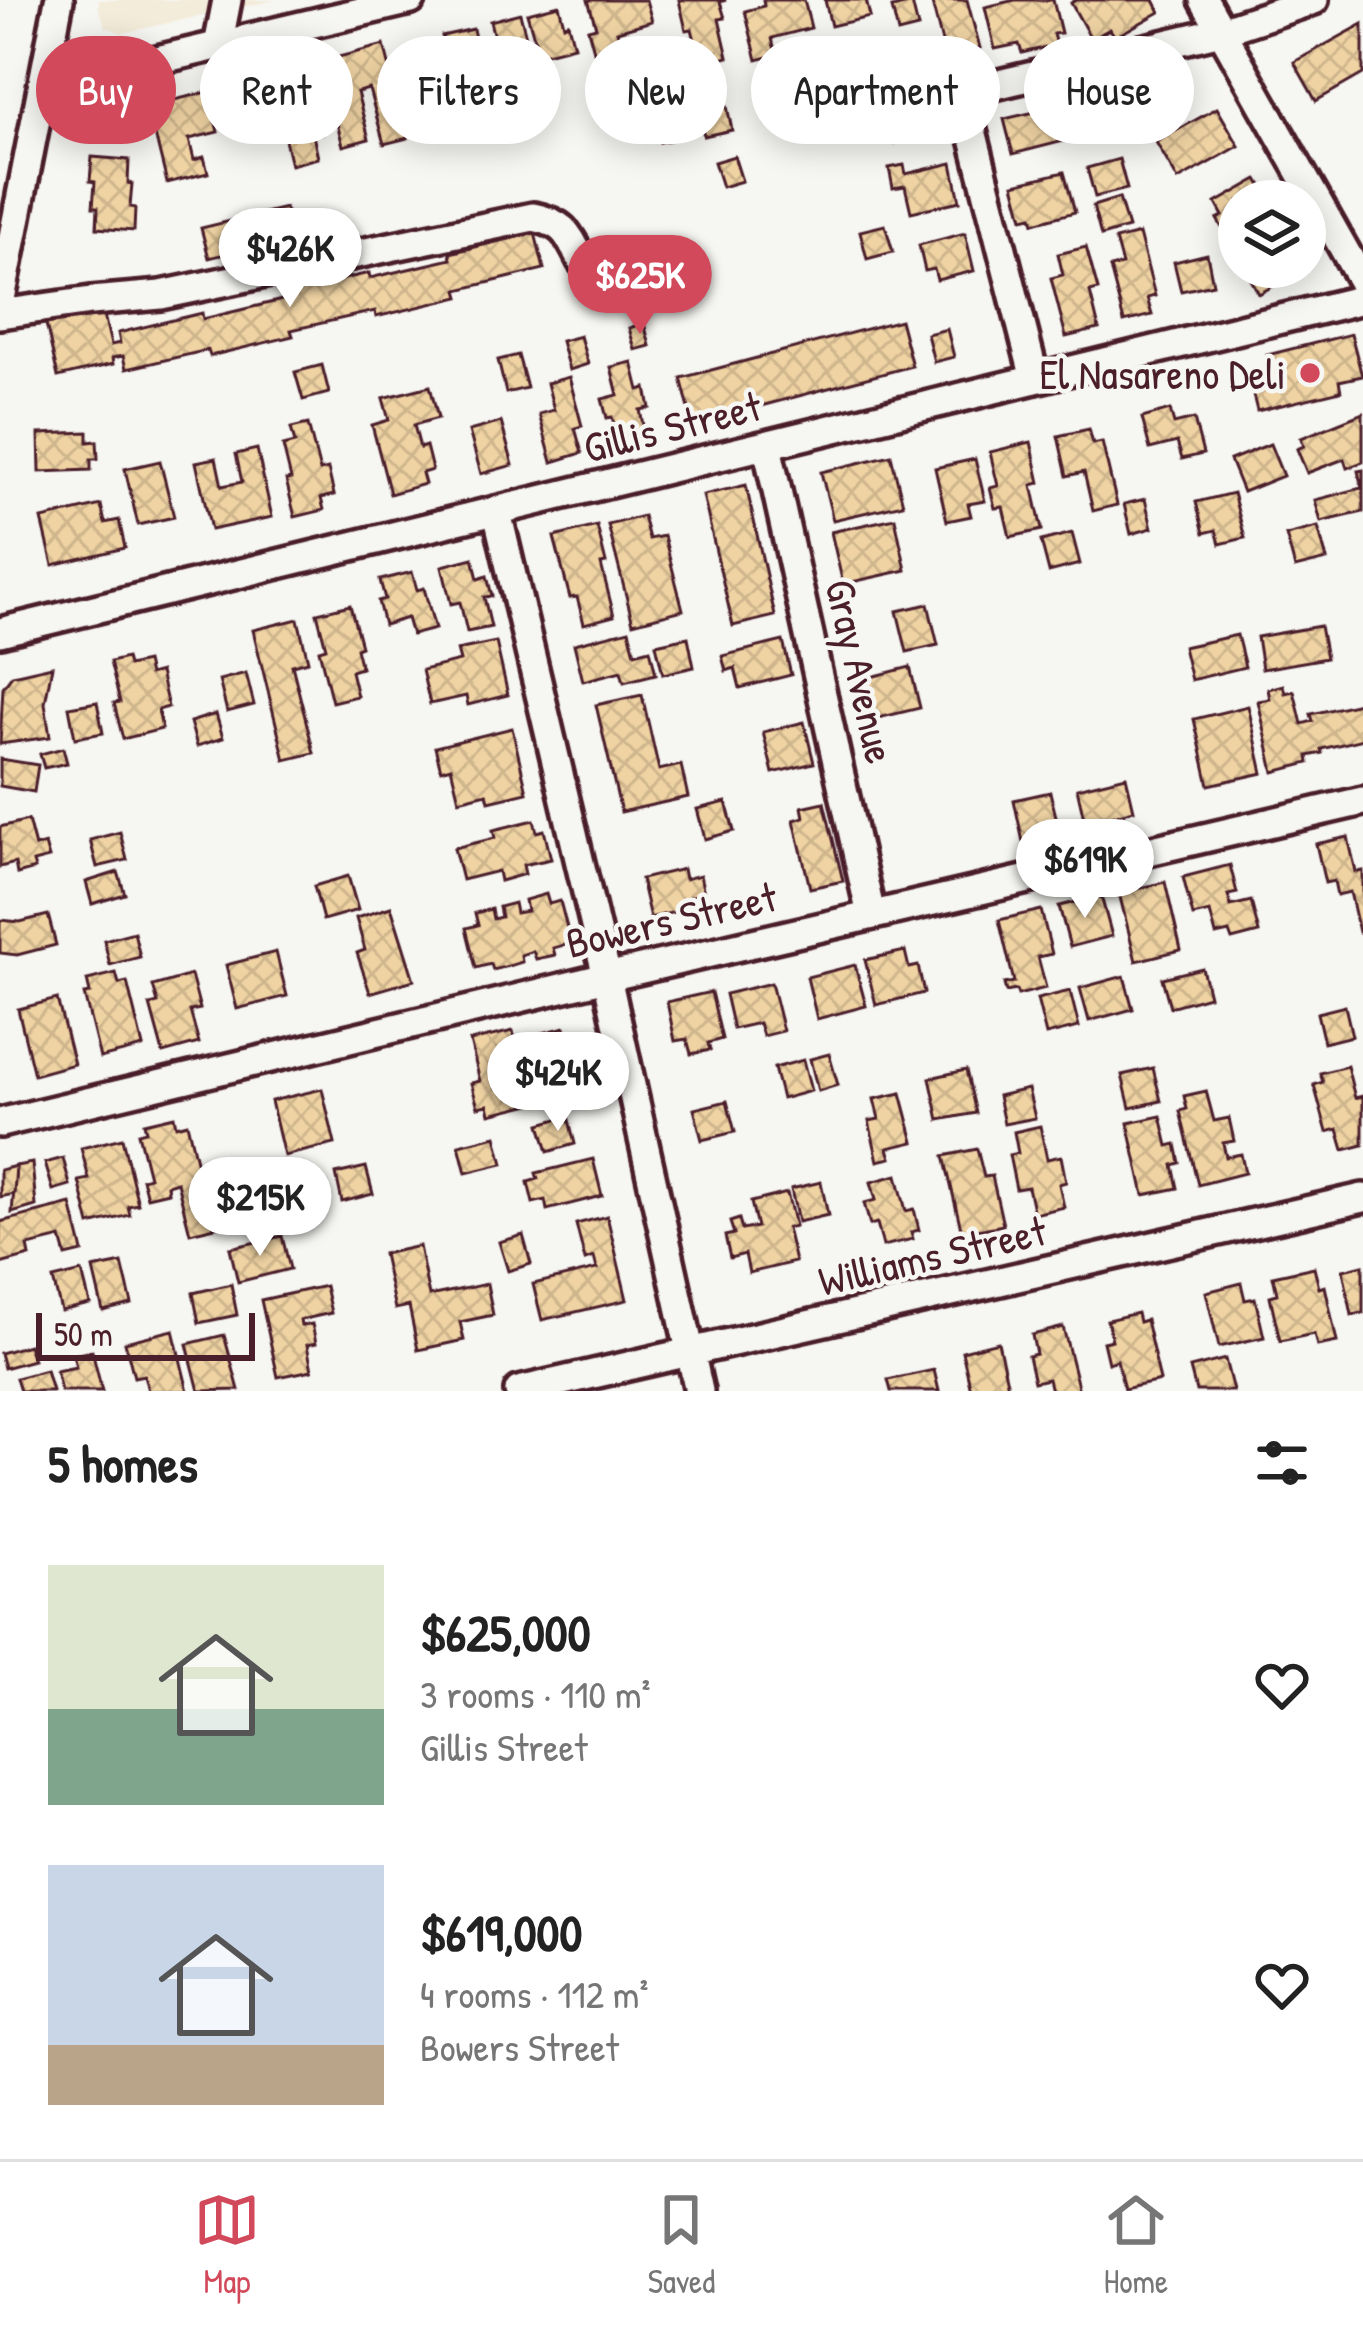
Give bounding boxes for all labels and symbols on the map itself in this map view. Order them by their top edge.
pin: $426K [206,208,374,310]
pin: $625K [556,235,724,337]
place label: El Nasareno Deli [1039,345,1286,402]
marker: El Nasareno Deli [1297,360,1323,386]
street label: Gillis Street [577,376,767,476]
street label: Gray Avenue [812,574,910,768]
pin: $619K [1001,819,1169,921]
street label: Bowers Street [560,867,782,971]
pin: $424K [474,1032,642,1134]
pin: $215K [176,1157,344,1259]
street label: Williams Street [813,1201,1052,1309]
scale bar [36,1307,255,1360]

